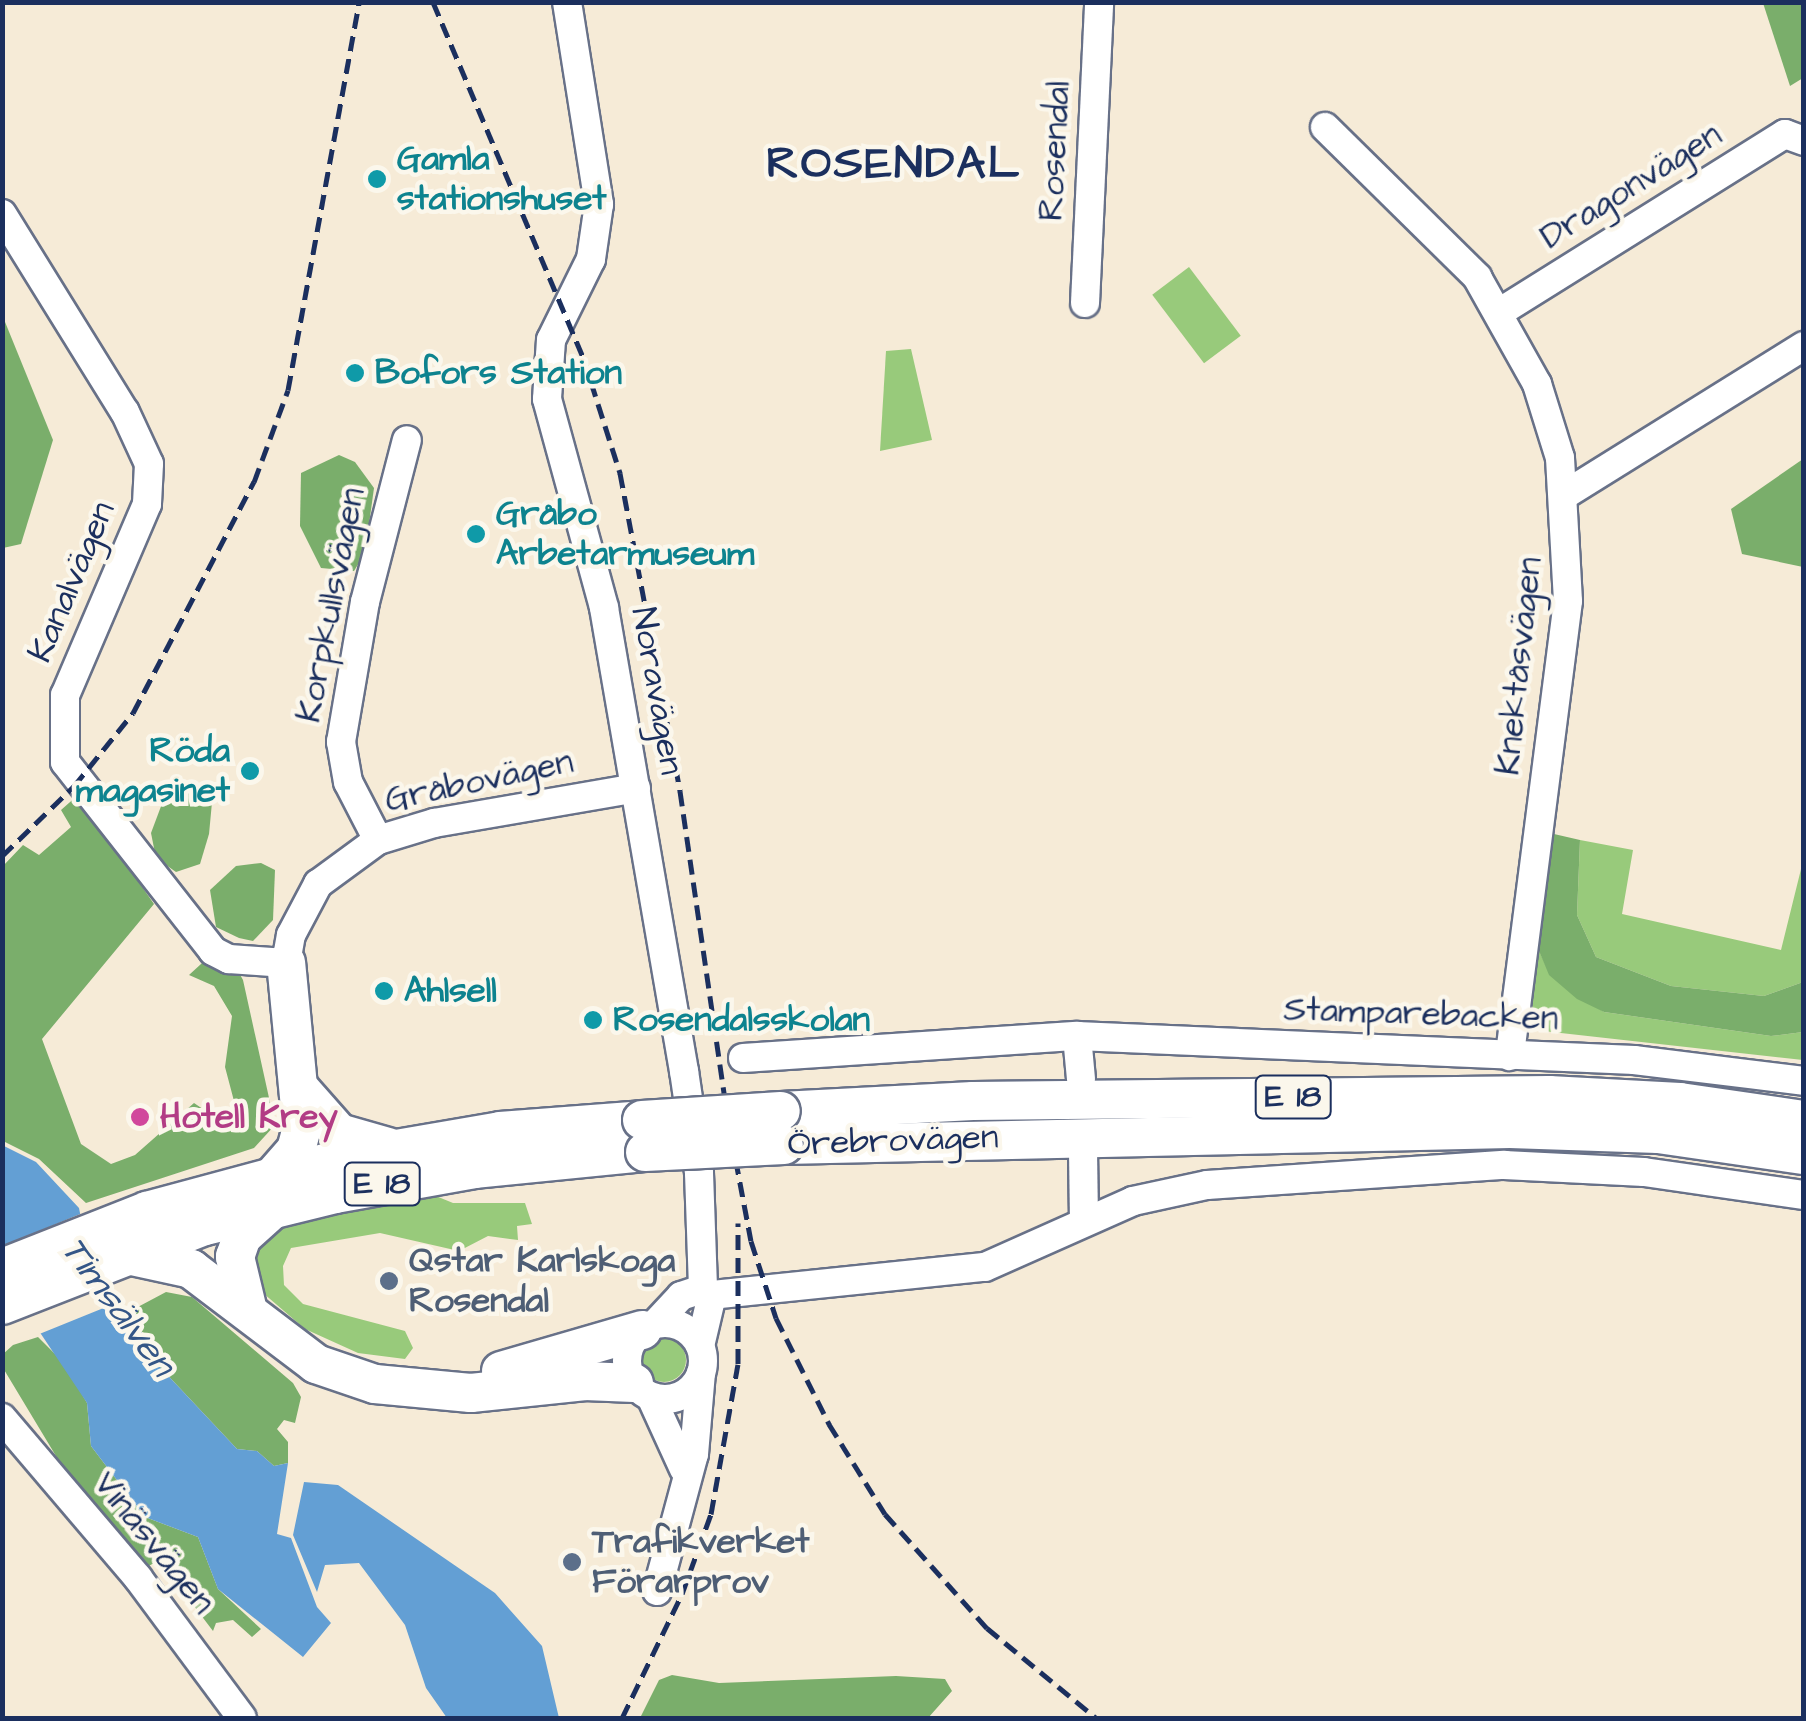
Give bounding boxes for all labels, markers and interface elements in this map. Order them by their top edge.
street label: Rosendal [1030,80,1080,222]
street label: Dragonvägen [1533,114,1729,258]
place label: Gamla stationshuset [397,138,606,220]
district label: ROSENDAL [766,138,1022,192]
marker: Gamla stationshuset [366,168,388,190]
place label: Bofors Station [375,352,622,394]
marker: Bofors Station [344,362,366,384]
street label: Korpkullsvägen [288,484,374,726]
place label: Gråbo Arbetarmuseum [496,493,754,575]
street label: Kanalvägen [19,495,125,669]
marker: Gråbo Arbetarmuseum [465,523,487,545]
street label: Knektåsvägen [1487,555,1551,777]
street label: Noravägen [622,604,692,778]
place label: Röda magasinet [76,730,230,812]
street label: Gråbovägen [381,741,577,821]
marker: Röda magasinet [239,760,261,782]
place label: Ahlsell [404,970,497,1012]
marker: Ahlsell [373,980,395,1002]
street label: Stamparebacken [1283,988,1559,1040]
place label: Rosendalsskolan [613,999,870,1041]
marker: Rosendalsskolan [582,1009,604,1031]
road number: E 18 [1253,1070,1333,1124]
place label: Hotell Krey [160,1096,338,1138]
marker: Hotell Krey [129,1106,151,1128]
street label: Örebrovägen [787,1116,999,1166]
road number: E 18 [342,1157,422,1211]
water label: Timsälven [50,1228,184,1386]
place label: Qstar Karlskoga Rosendal [409,1240,675,1322]
marker: Qstar Karlskoga Rosendal [378,1270,400,1292]
street label: Vinäsvägen [84,1464,224,1622]
place label: Trafikverket Förarprov [592,1521,809,1603]
marker: Trafikverket Förarprov [561,1551,583,1573]

